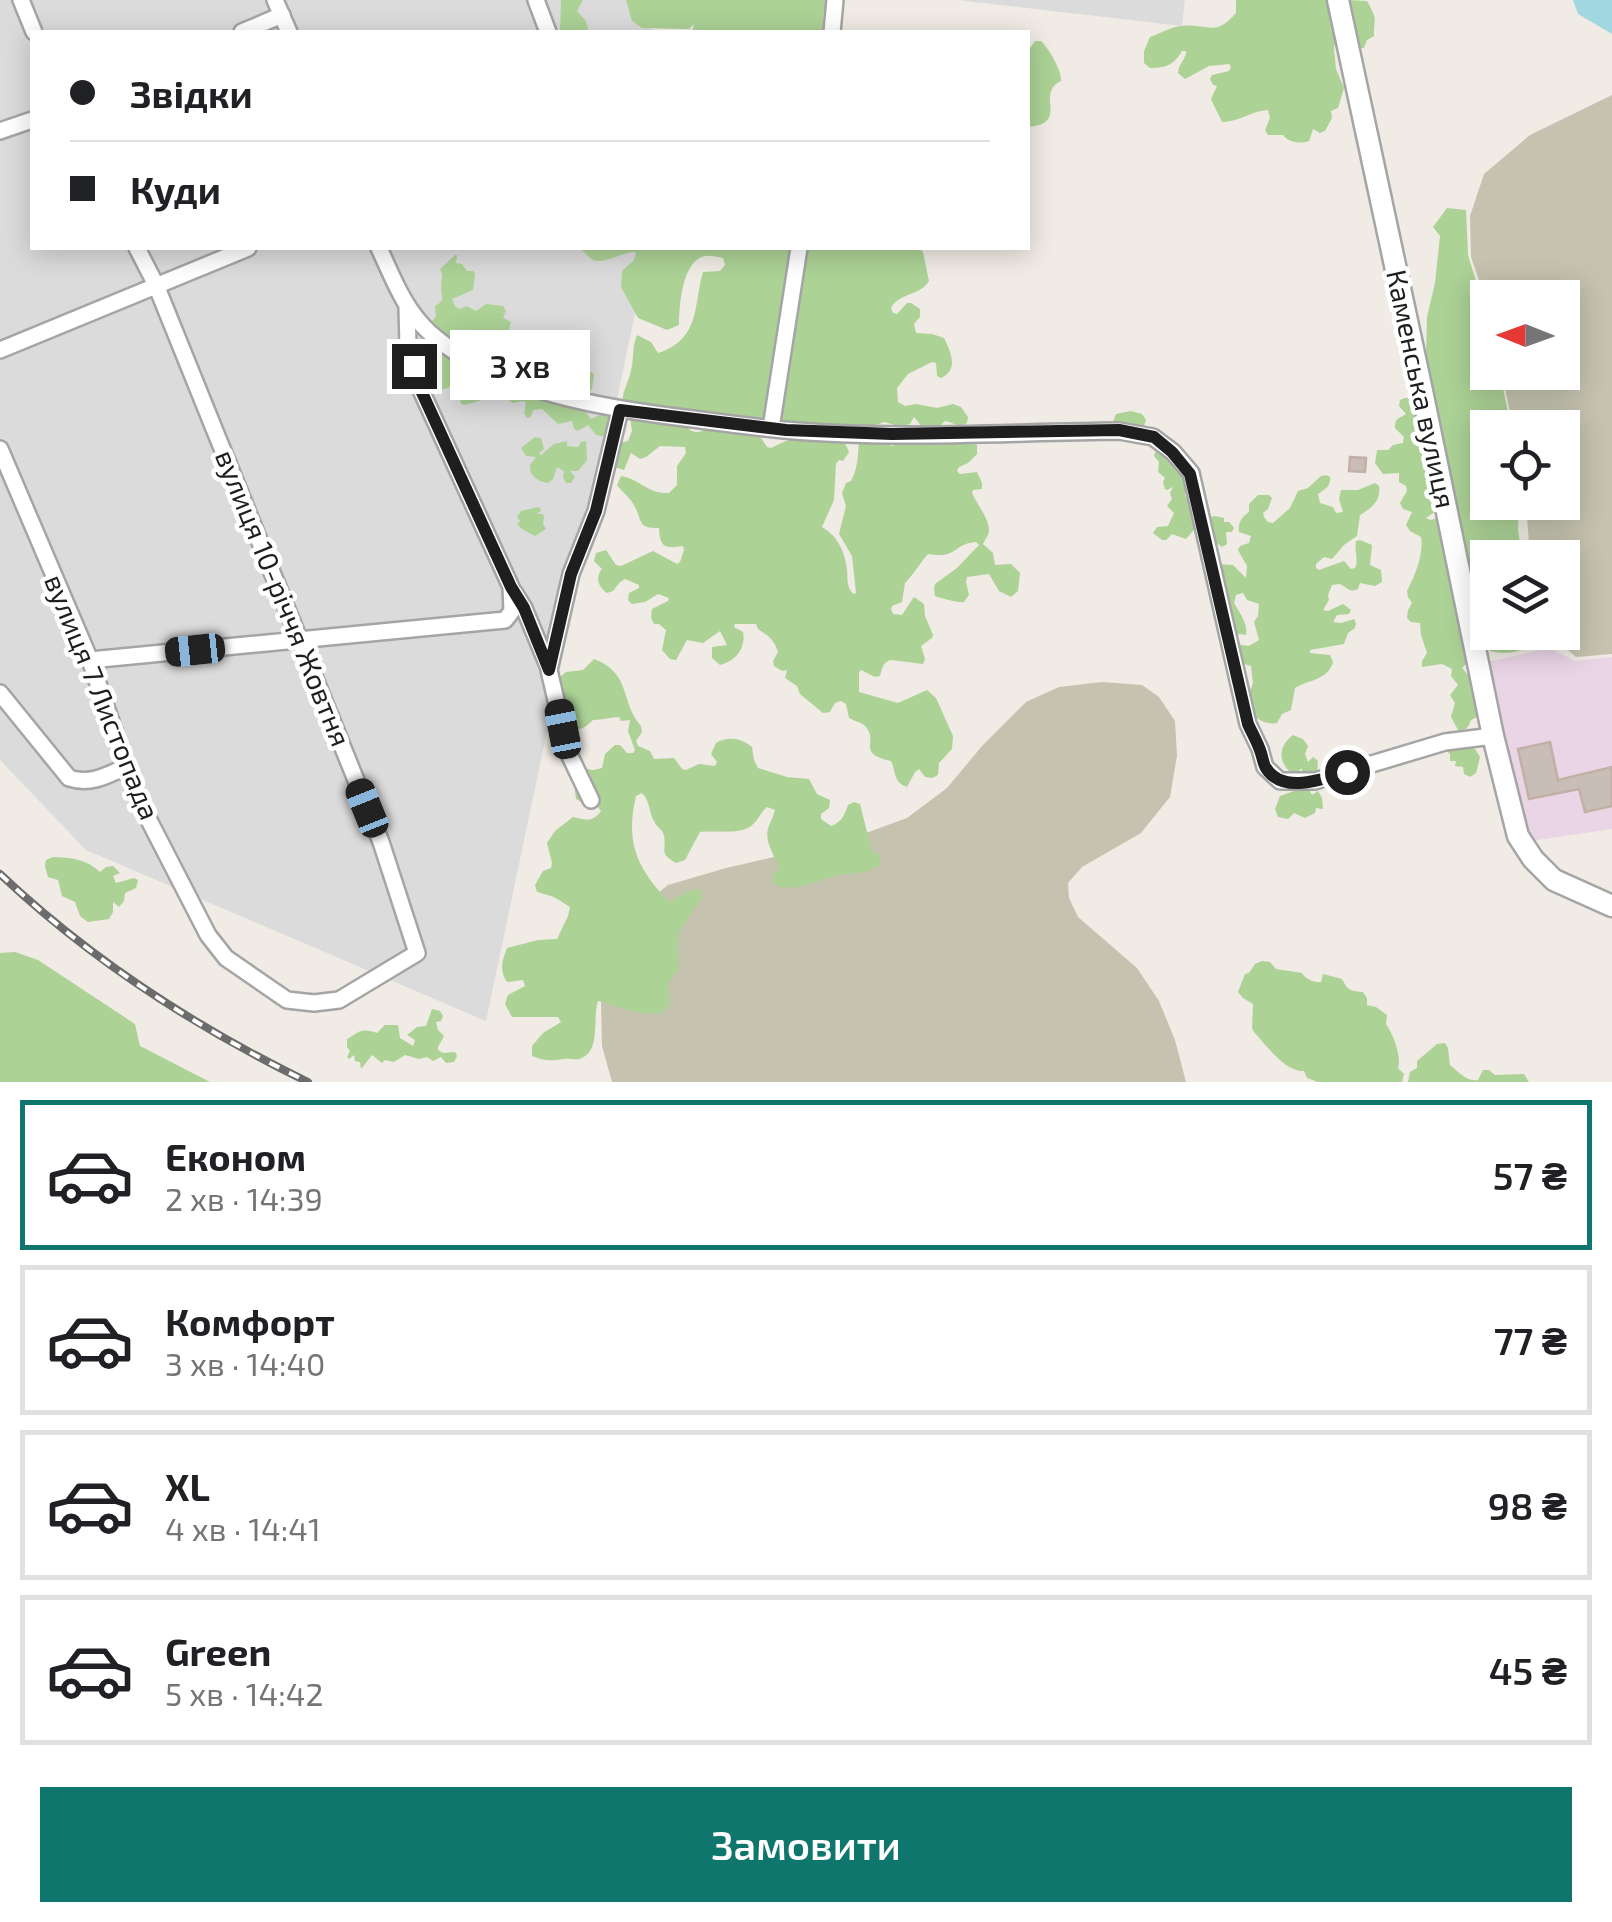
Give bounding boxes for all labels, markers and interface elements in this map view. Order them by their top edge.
text: Звідки [130,70,253,116]
text: Куди [130,166,221,212]
street label: Каменська вулиця [1380,267,1464,511]
north arrow [1470,280,1580,390]
map controls [1470,280,1580,650]
callout: 3 хв [449,331,589,401]
route end [392,344,437,389]
text: 3 хв [490,346,550,384]
button: locate [1470,410,1580,520]
street label: вулиця 10-річчя Жовтня [209,444,359,751]
button: layers [1470,540,1580,650]
street label: вулиця 7 Листопада [38,569,168,824]
car [164,632,226,668]
car [543,697,583,761]
route start [1325,750,1370,795]
car [342,775,392,841]
icon: car [45,1130,135,1220]
text: Економ [165,1133,306,1179]
text: 57 ₴ [1493,1152,1567,1198]
text: 2 хв · 14:39 [165,1179,323,1217]
icon: car [45,1295,135,1385]
text: Комфорт [165,1298,335,1344]
text: 77 ₴ [1494,1317,1567,1363]
text: 3 хв · 14:40 [165,1344,325,1382]
icon: car [45,1460,135,1550]
text: XL [165,1463,210,1509]
text: 98 ₴ [1488,1482,1567,1528]
text: 4 хв · 14:41 [165,1509,321,1547]
icon: car [45,1625,135,1715]
text: Green [165,1628,271,1674]
text: 45 ₴ [1489,1647,1567,1693]
text: 5 хв · 14:42 [165,1674,323,1712]
button: Замовити [40,1787,1572,1902]

